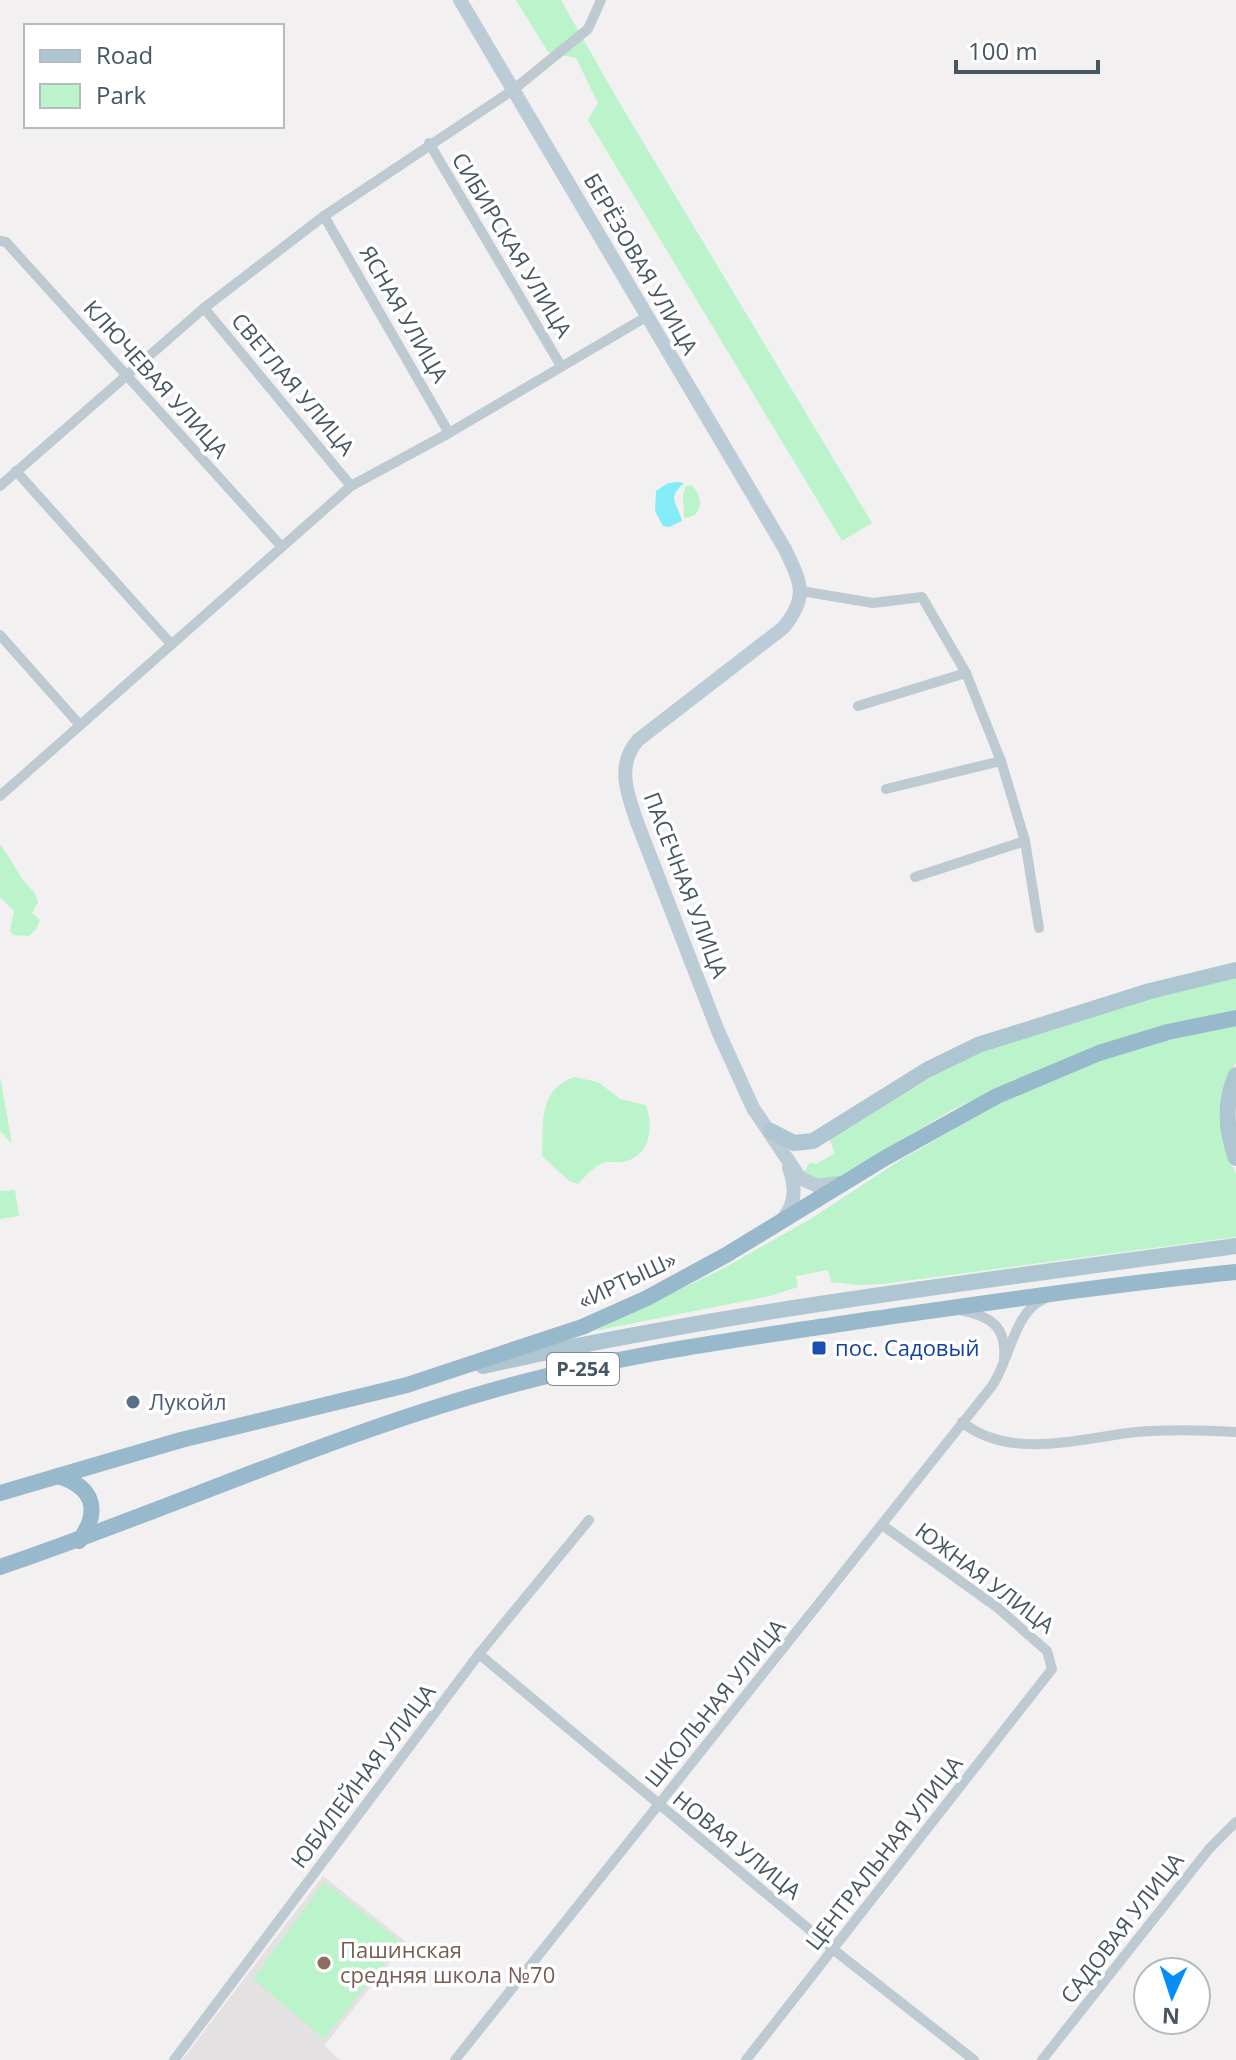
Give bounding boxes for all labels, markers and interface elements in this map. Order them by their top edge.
legend [24,24,284,128]
scale bar [956,24,1098,74]
text: 100 m [968,34,1038,67]
text: Road [96,38,153,71]
text: Park [96,78,147,111]
street label: СИБИРСКАЯ УЛИЦА [446,146,580,343]
street label: БЕРЁЗОВАЯ УЛИЦА [578,167,706,360]
street label: ЯСНАЯ УЛИЦА [354,240,456,388]
street label: КЛЮЧЕВАЯ УЛИЦА [78,293,236,464]
street label: СВЕТЛАЯ УЛИЦА [225,306,362,461]
street label: ПАСЕЧНАЯ УЛИЦА [638,787,736,982]
street label: «ИРТЫШ» [573,1243,681,1315]
place label: пос. Садовый [835,1332,979,1362]
marker: пос. Садовый [810,1339,828,1357]
road number: Р-254 [547,1353,619,1385]
place label: Лукойл [149,1386,227,1416]
marker: Лукойл [124,1393,142,1411]
street label: ЮЖНАЯ УЛИЦА [910,1515,1061,1640]
street label: ШКОЛЬНАЯ УЛИЦА [637,1612,791,1793]
street label: ЮБИЛЕЙНАЯ УЛИЦА [283,1677,441,1874]
street label: ЦЕНТРАЛЬНАЯ УЛИЦА [798,1749,969,1956]
street label: НОВАЯ УЛИЦА [667,1783,808,1905]
street label: САДОВАЯ УЛИЦА [1053,1846,1190,2009]
place label: Пашинская средняя школа №70 [340,1934,555,1989]
marker: Пашинская средняя школа №70 [315,1954,333,1972]
north arrow [1132,1956,1212,2036]
text: N [1161,2002,1181,2032]

